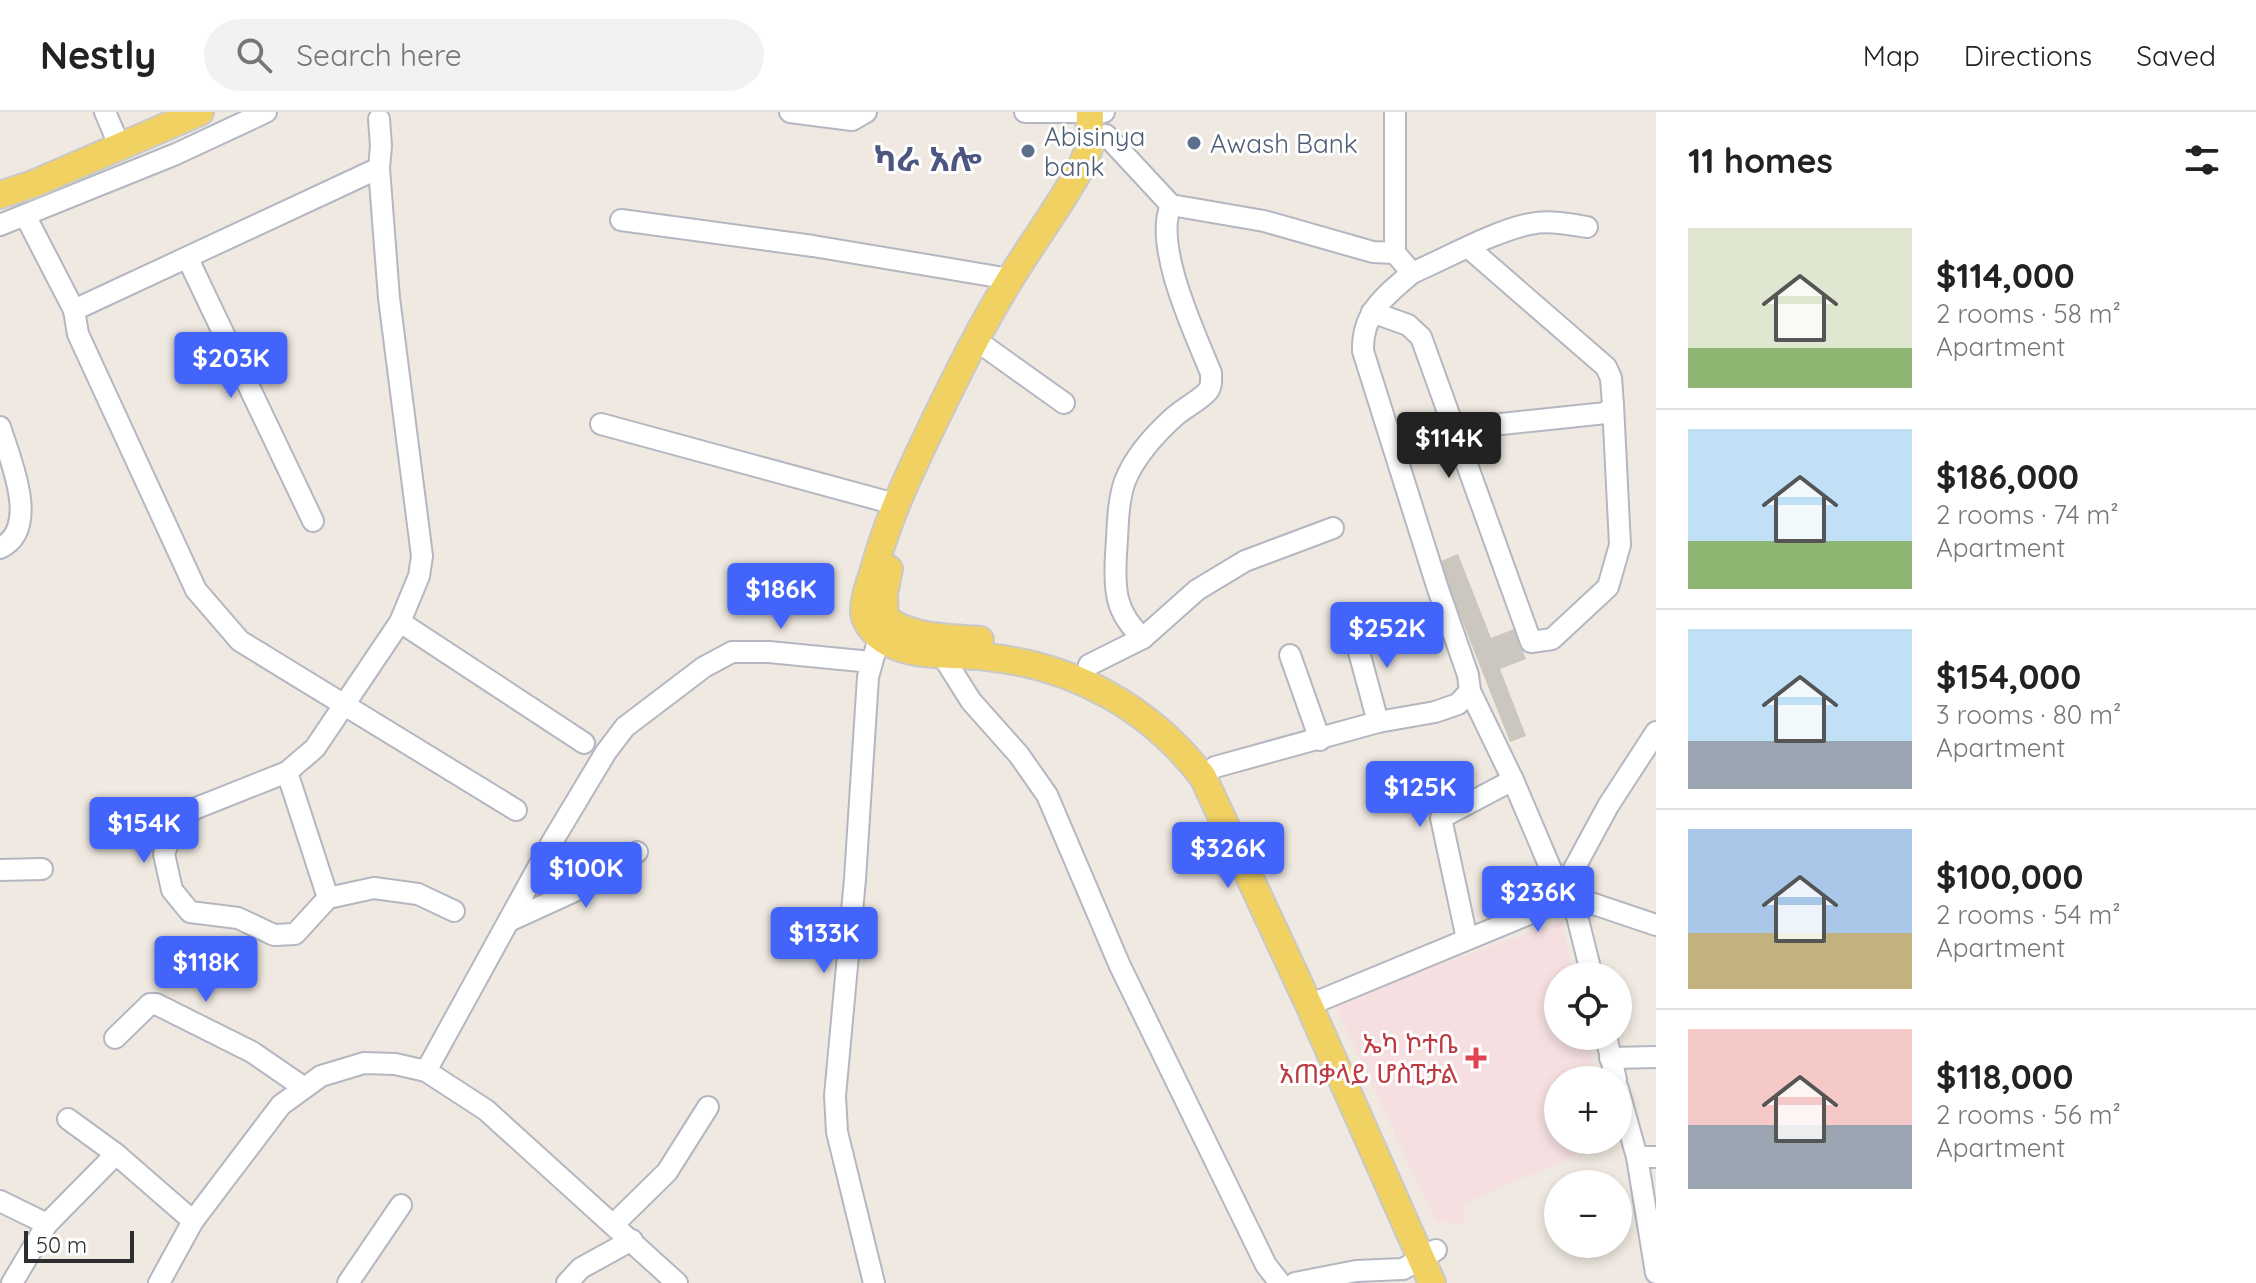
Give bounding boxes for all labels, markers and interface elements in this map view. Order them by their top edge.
search box [204,19,764,91]
text: Nestly [40,31,156,79]
icon: search [232,33,276,77]
text: Search here [296,36,462,74]
text: Map [1863,38,1920,73]
text: Directions [1964,38,2092,73]
text: Saved [2136,38,2216,73]
place label: Abisinya bank [1044,120,1145,183]
place label: Awash Bank [1210,127,1358,160]
marker: Awash Bank [1185,134,1203,152]
district label: ካራ አሎ [874,137,982,180]
icon: filters [2180,138,2224,182]
text: 11 homes [1688,139,1833,182]
marker: Abisinya bank [1019,142,1037,160]
text: $114,000 [1936,254,2075,297]
icon: home [1752,260,1848,356]
text: 2 rooms · 58 m² [1936,297,2121,330]
text: Apartment [1936,330,2065,363]
pin: $203K [175,332,287,400]
text: $203K [192,341,270,374]
pin: $114K [1393,412,1505,480]
text: $114K [1415,421,1483,454]
text: $186,000 [1936,455,2079,498]
icon: home [1752,461,1848,557]
text: 2 rooms · 74 m² [1936,498,2119,531]
text: Apartment [1936,531,2065,564]
pin: $186K [725,563,837,631]
text: $186K [745,572,817,605]
pin: $252K [1331,602,1443,670]
text: $252K [1348,611,1426,644]
text: $154,000 [1936,655,2081,698]
icon: home [1752,661,1848,757]
text: 3 rooms · 80 m² [1936,698,2121,731]
text: Apartment [1936,731,2065,764]
pin: $125K [1364,761,1476,829]
text: $125K [1384,770,1456,803]
pin: $154K [88,797,200,865]
text: $154K [108,806,180,839]
pin: $326K [1172,822,1284,890]
text: $326K [1190,831,1266,864]
pin: $100K [530,842,642,910]
text: $100K [549,851,623,884]
text: $100,000 [1936,855,2083,898]
icon: home [1752,861,1848,957]
pin: $236K [1482,866,1594,934]
text: $236K [1500,875,1576,908]
text: 2 rooms · 54 m² [1936,898,2120,931]
pin: $133K [768,907,880,975]
text: $133K [789,916,859,949]
text: Apartment [1936,931,2065,964]
pin: $118K [150,936,262,1004]
text: $118K [172,945,240,978]
map controls [1544,962,1632,1258]
button: locate [1544,962,1632,1050]
place label: ኤካ ኮተቤ አጠቃላይ ሆስፒታል [1279,1027,1458,1090]
marker: ኤካ ኮተቤ አጠቃላይ ሆስፒታል [1465,1047,1487,1069]
text: $118,000 [1936,1055,2073,1098]
icon: home [1752,1061,1848,1157]
button: + [1544,1066,1632,1154]
text: 2 rooms · 56 m² [1936,1098,2121,1131]
text: Apartment [1936,1131,2065,1164]
button: − [1544,1170,1632,1258]
scale bar [24,1227,134,1263]
text: 50 m [36,1231,87,1259]

